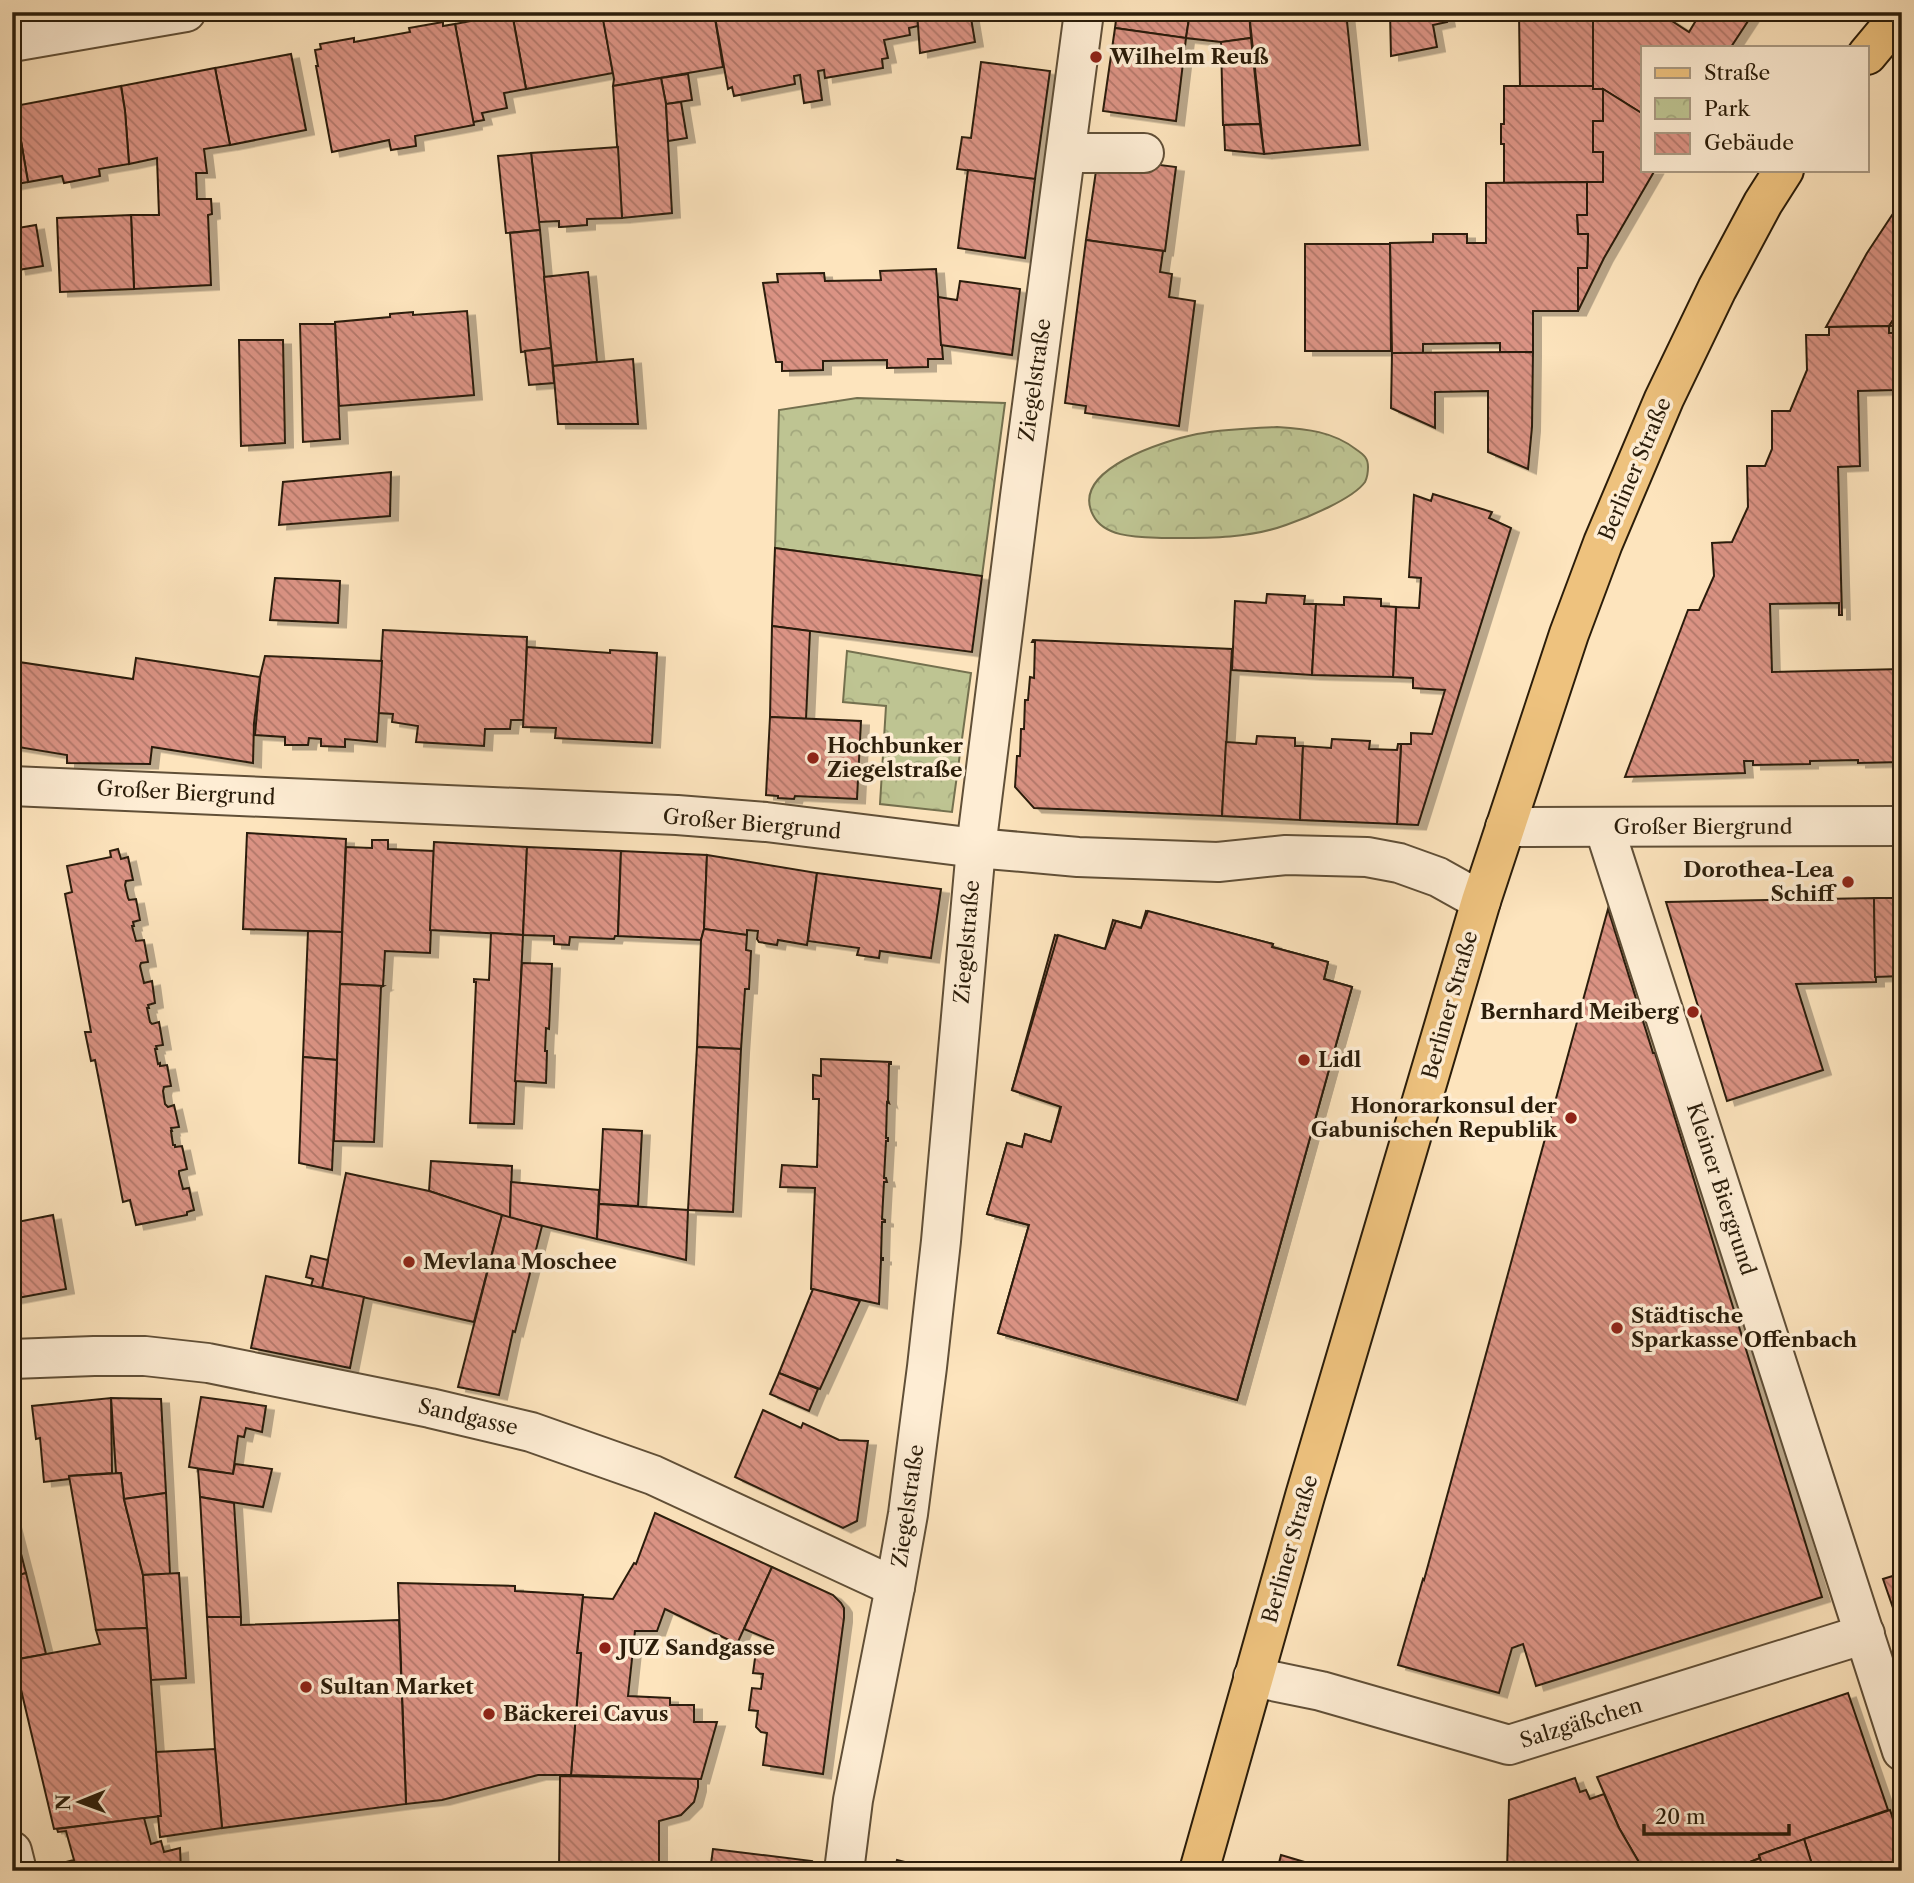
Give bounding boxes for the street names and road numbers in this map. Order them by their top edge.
street label: Ziegelstraße [1014,317,1056,443]
street label: Berliner Straße [1593,393,1676,544]
street label: Großer Biergrund [96,775,276,810]
street label: Großer Biergrund [662,803,842,844]
street label: Großer Biergrund [1614,814,1793,839]
street label: Ziegelstraße [949,879,984,1005]
street label: Berliner Straße [1416,928,1483,1082]
street label: Kleiner Biergrund [1682,1099,1761,1278]
street label: Sandgasse [416,1393,520,1440]
street label: Ziegelstraße [887,1443,929,1569]
street label: Berliner Straße [1256,1472,1323,1626]
street label: Salzgäßchen [1517,1692,1645,1753]

